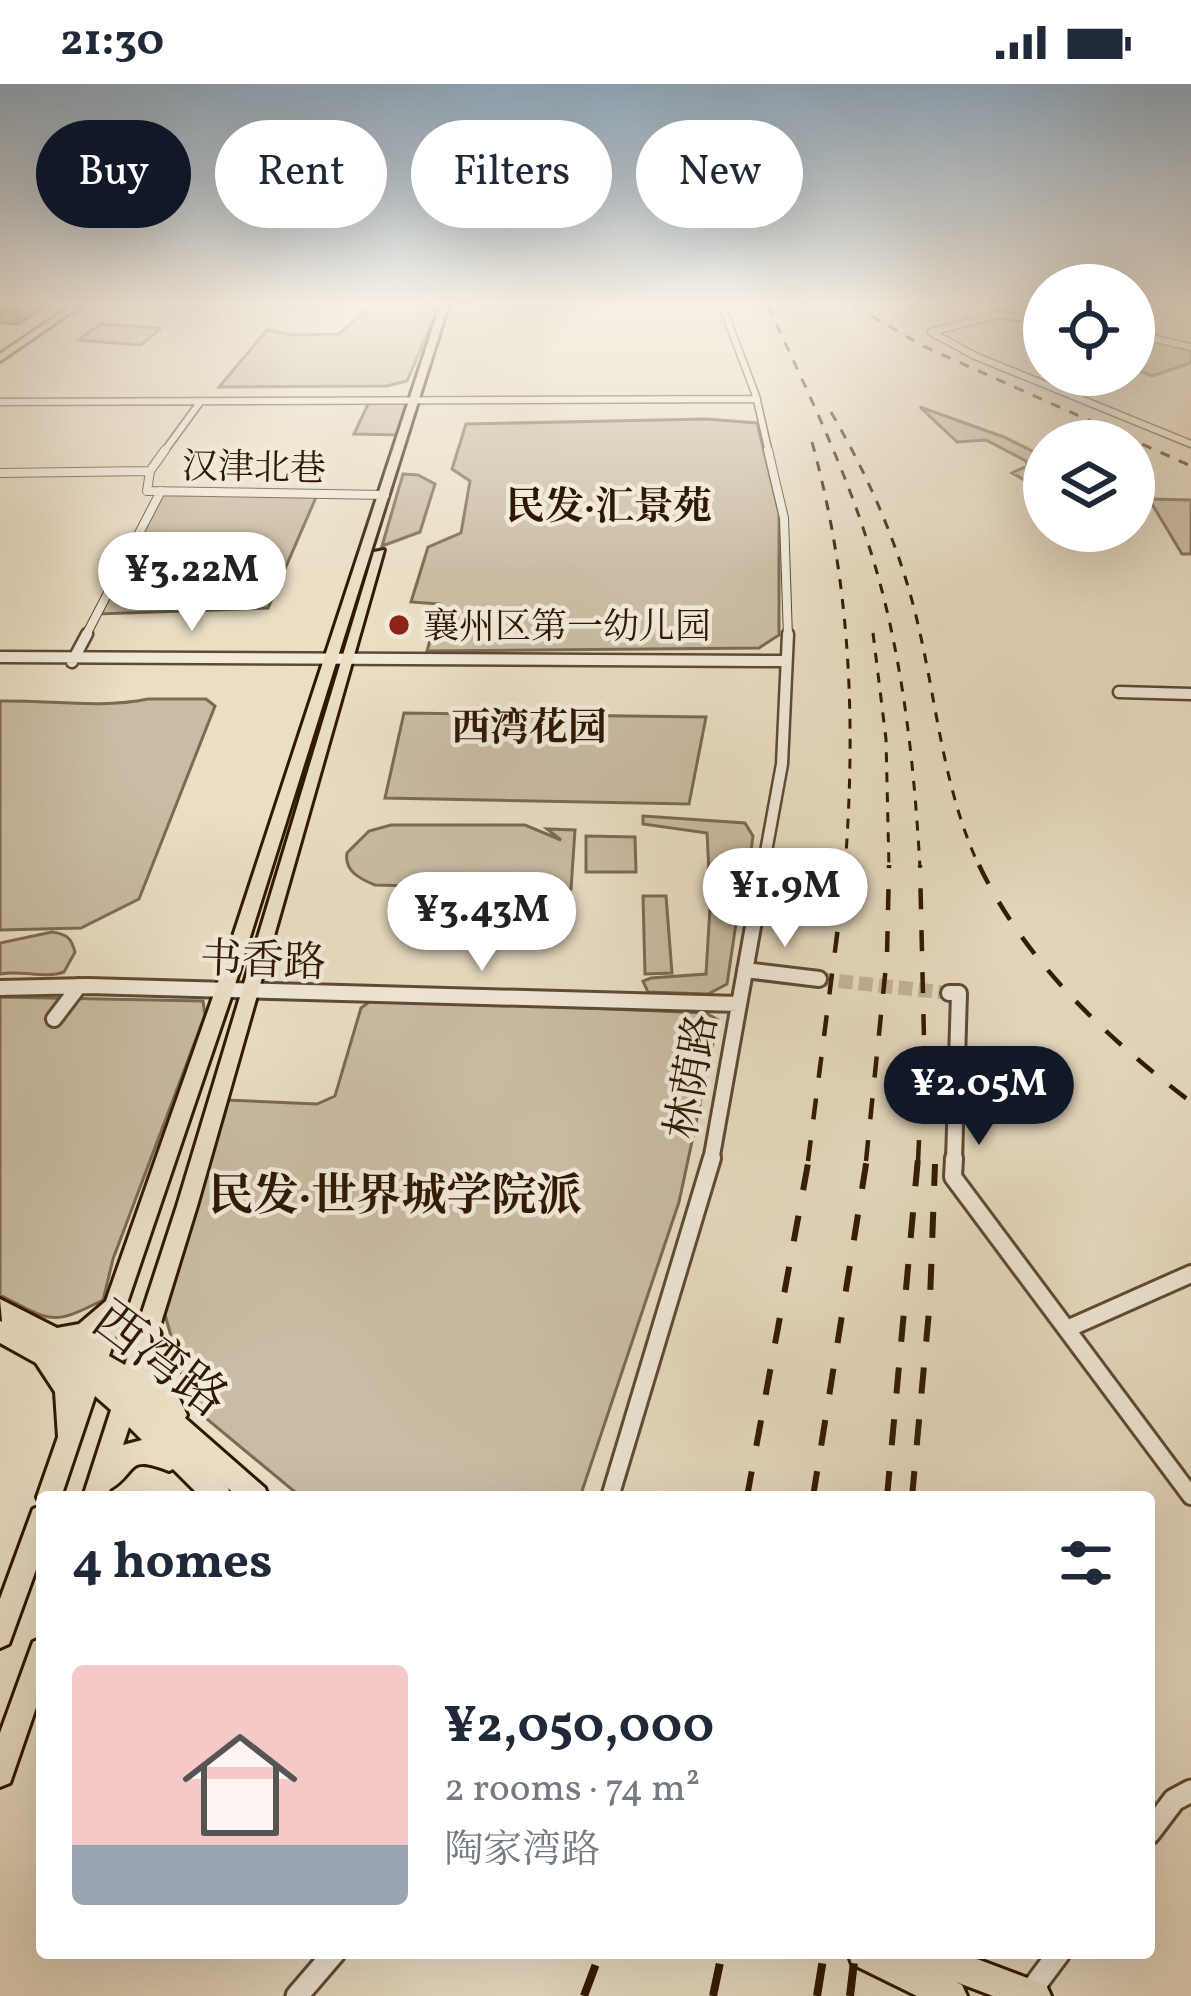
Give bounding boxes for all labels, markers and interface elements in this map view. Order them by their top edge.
text: 21:30 [60,11,164,74]
chip: Buy [36,120,191,228]
chip: Rent [215,120,387,228]
chip: Filters [411,120,612,228]
chip: New [636,120,803,228]
map controls [1023,264,1155,552]
button: locate [1023,264,1155,396]
button: layers [1023,420,1155,552]
street label: 汉津北巷 [181,444,326,496]
district label: 民发·汇景苑 [506,482,712,536]
pin: ¥3.22M [94,532,290,634]
text: ¥3.22M [125,544,259,598]
place label: 襄州区第一幼儿园 [423,604,711,654]
marker: 襄州区第一幼儿园 [386,612,412,638]
district label: 西湾花园 [451,703,607,757]
pin: ¥1.9M [701,848,869,950]
text: ¥1.9M [730,860,840,914]
pin: ¥3.43M [384,872,580,974]
text: ¥3.43M [414,884,550,938]
street label: 书香路 [199,932,327,995]
street label: 林荫路 [654,1010,734,1144]
pin: ¥2.05M [881,1046,1077,1148]
text: ¥2.05M [911,1058,1047,1112]
district label: 民发·世界城学院派 [209,1167,581,1230]
street label: 西湾路 [76,1287,241,1436]
text: 4 homes [72,1528,273,1599]
icon: filters [1053,1530,1119,1596]
text: ¥2,050,000 [444,1692,714,1763]
icon: home [168,1713,312,1857]
text: 2 rooms · 74 m² [444,1763,700,1817]
text: 陶家湾路 [444,1825,600,1879]

